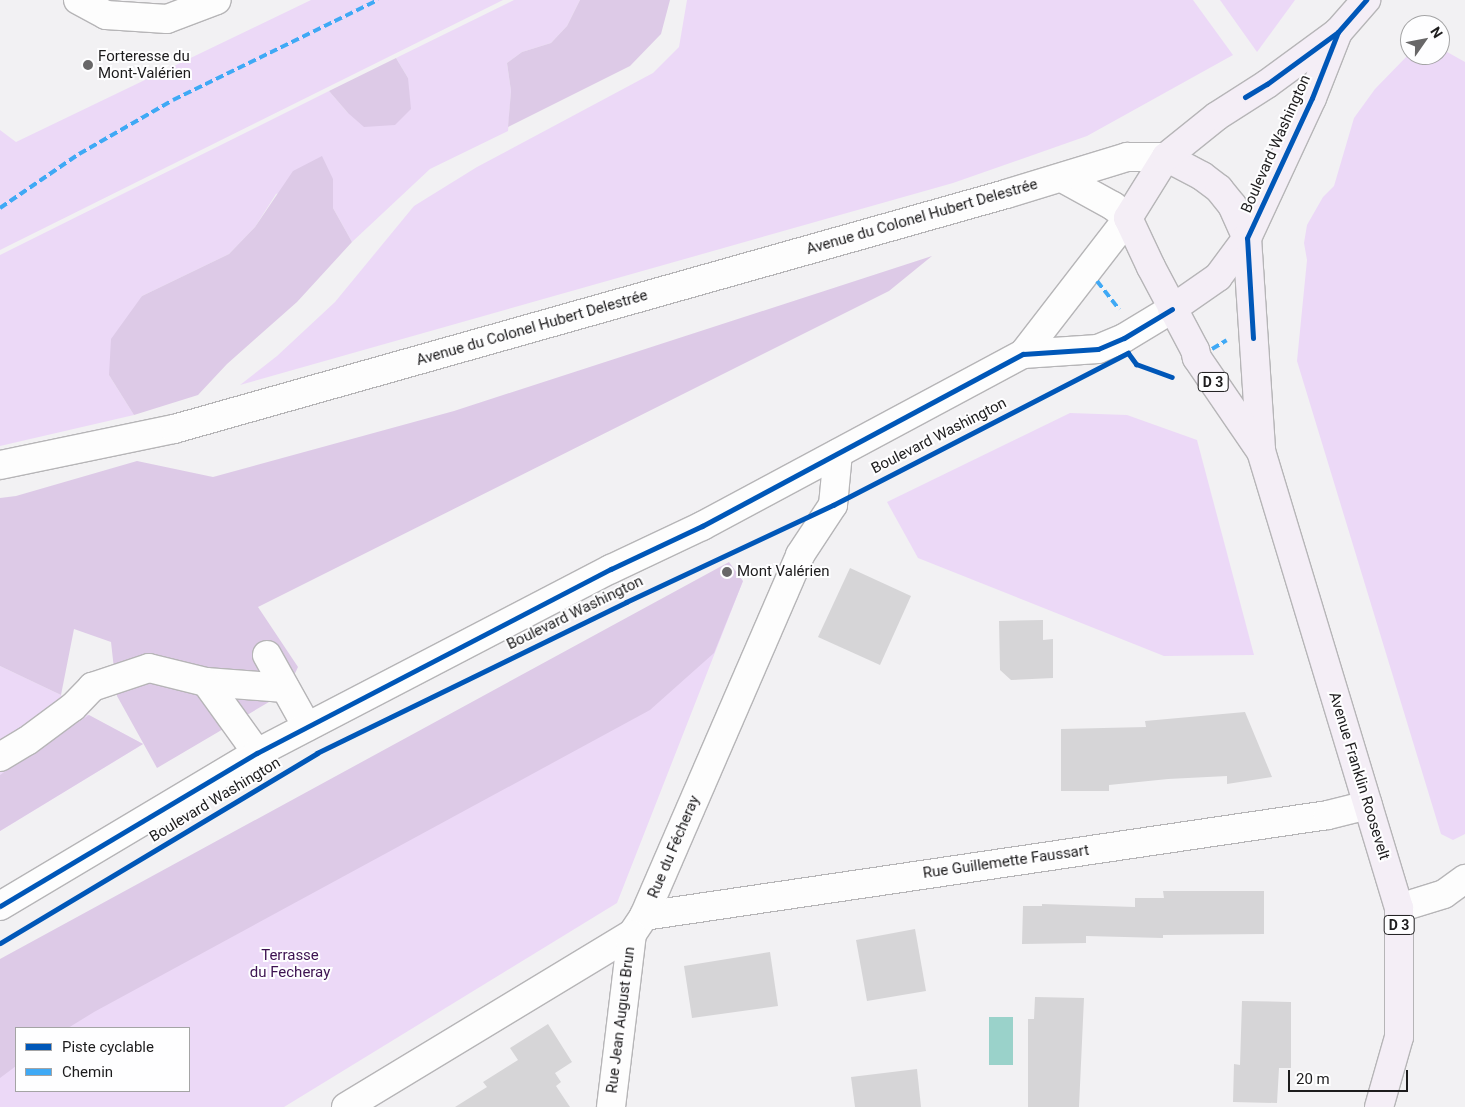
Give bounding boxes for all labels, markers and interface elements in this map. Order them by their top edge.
north arrow [1400,15,1450,65]
text: N [1427,24,1446,41]
place label: Forteresse du Mont-Valérien [98,47,191,82]
marker: Forteresse du Mont-Valérien [82,59,94,71]
street label: Boulevard Washington [1237,72,1315,216]
street label: Avenue du Colonel Hubert Delestrée [804,175,1040,259]
street label: Avenue du Colonel Hubert Delestrée [414,286,650,370]
road number: D 3 [1197,371,1229,394]
street label: Boulevard Washington [868,394,1010,478]
place label: Mont Valérien [737,563,830,581]
marker: Mont Valérien [721,566,733,578]
street label: Boulevard Washington [504,572,646,654]
street label: Avenue Franklin Roosevelt [1325,690,1393,862]
street label: Boulevard Washington [146,754,284,846]
street label: Rue du Fécheray [644,793,704,901]
street label: Rue Guillemette Faussart [922,841,1090,883]
road number: D 3 [1383,914,1415,936]
park label: Terrasse du Fecheray [250,946,330,981]
street label: Rue Jean August Brun [603,946,639,1094]
legend [15,1027,190,1092]
text: Piste cyclable [62,1038,154,1056]
scale bar [1290,1060,1410,1092]
text: Chemin [62,1063,113,1081]
text: 20 m [1296,1070,1330,1088]

